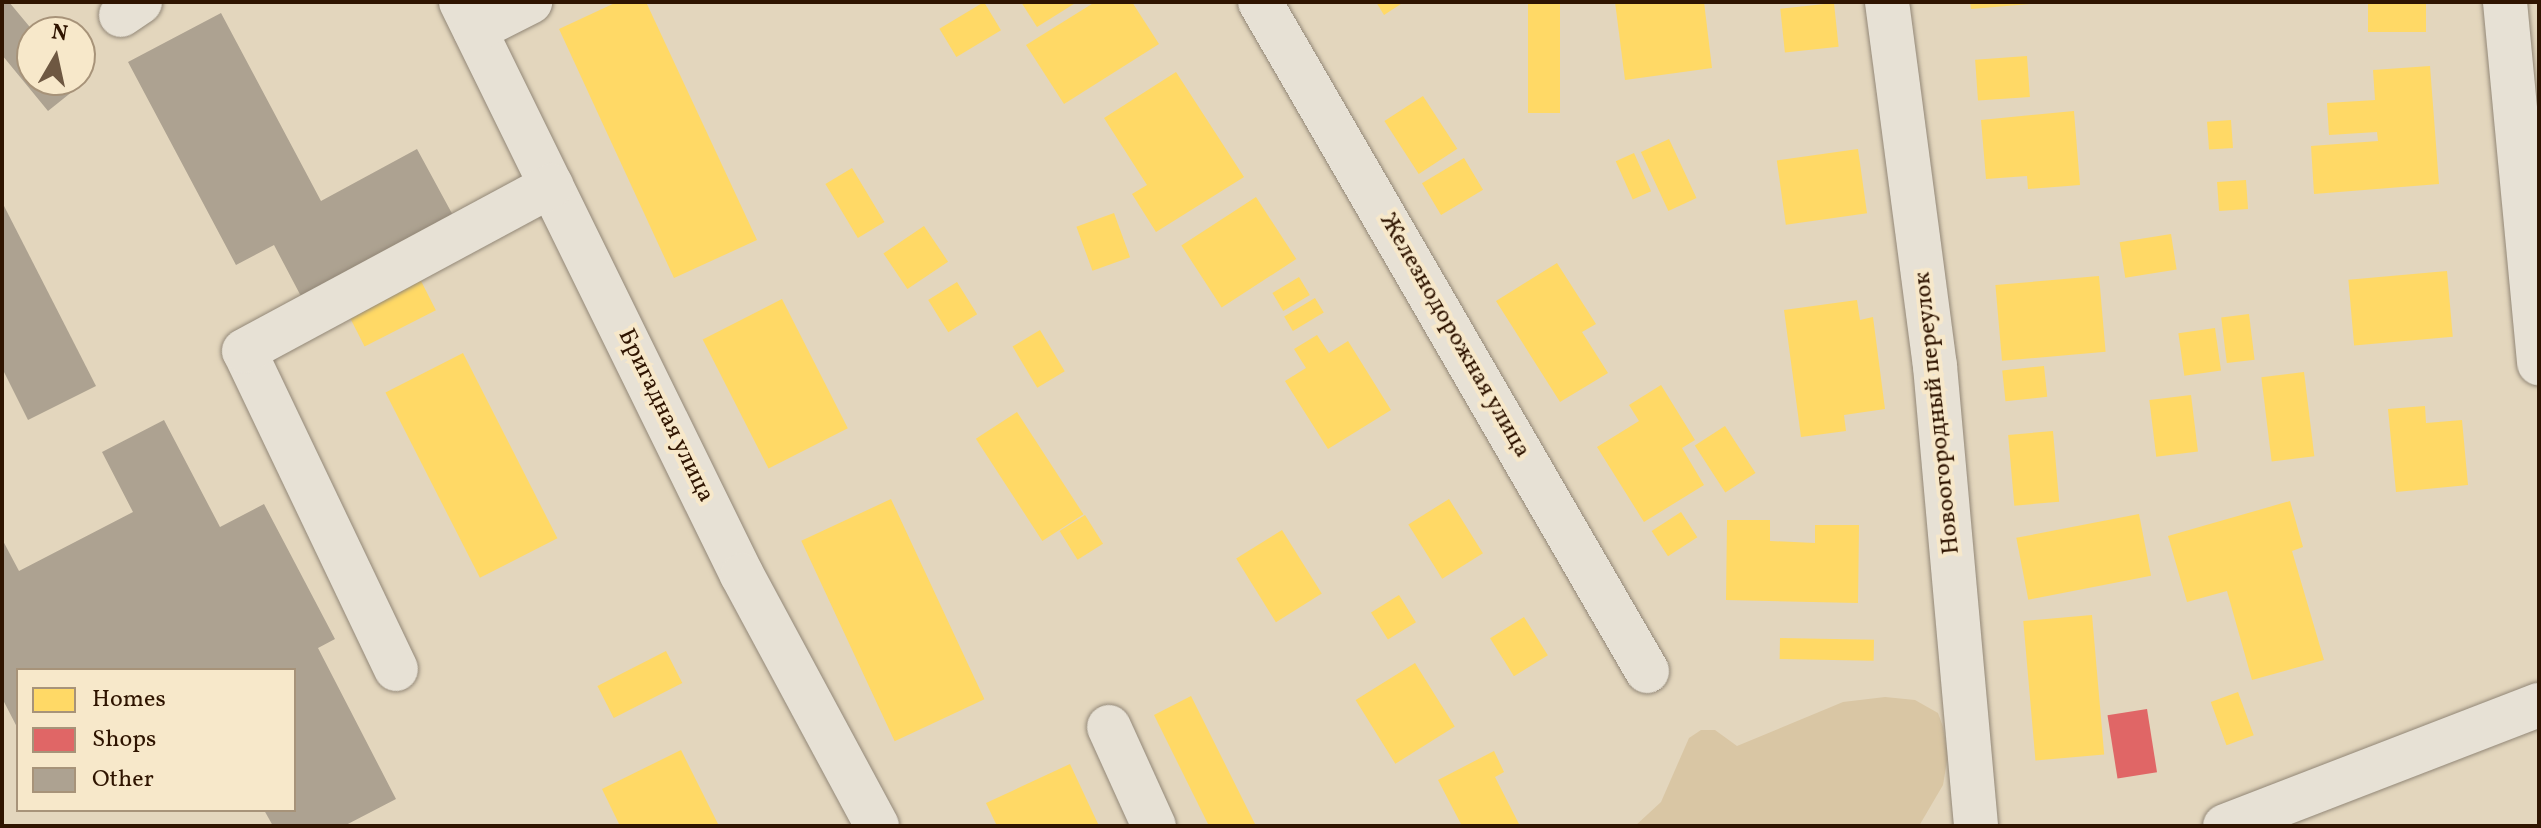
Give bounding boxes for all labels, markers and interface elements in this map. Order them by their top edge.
north arrow [16,16,96,96]
text: N [49,17,70,50]
street label: Железнодорожная улица [1372,208,1536,464]
street label: Новоогородный переулок [1909,270,1967,556]
street label: Бригадная улица [610,324,720,508]
legend [16,668,296,812]
text: Homes [92,683,166,717]
text: Shops [92,723,156,757]
text: Other [92,763,154,797]

